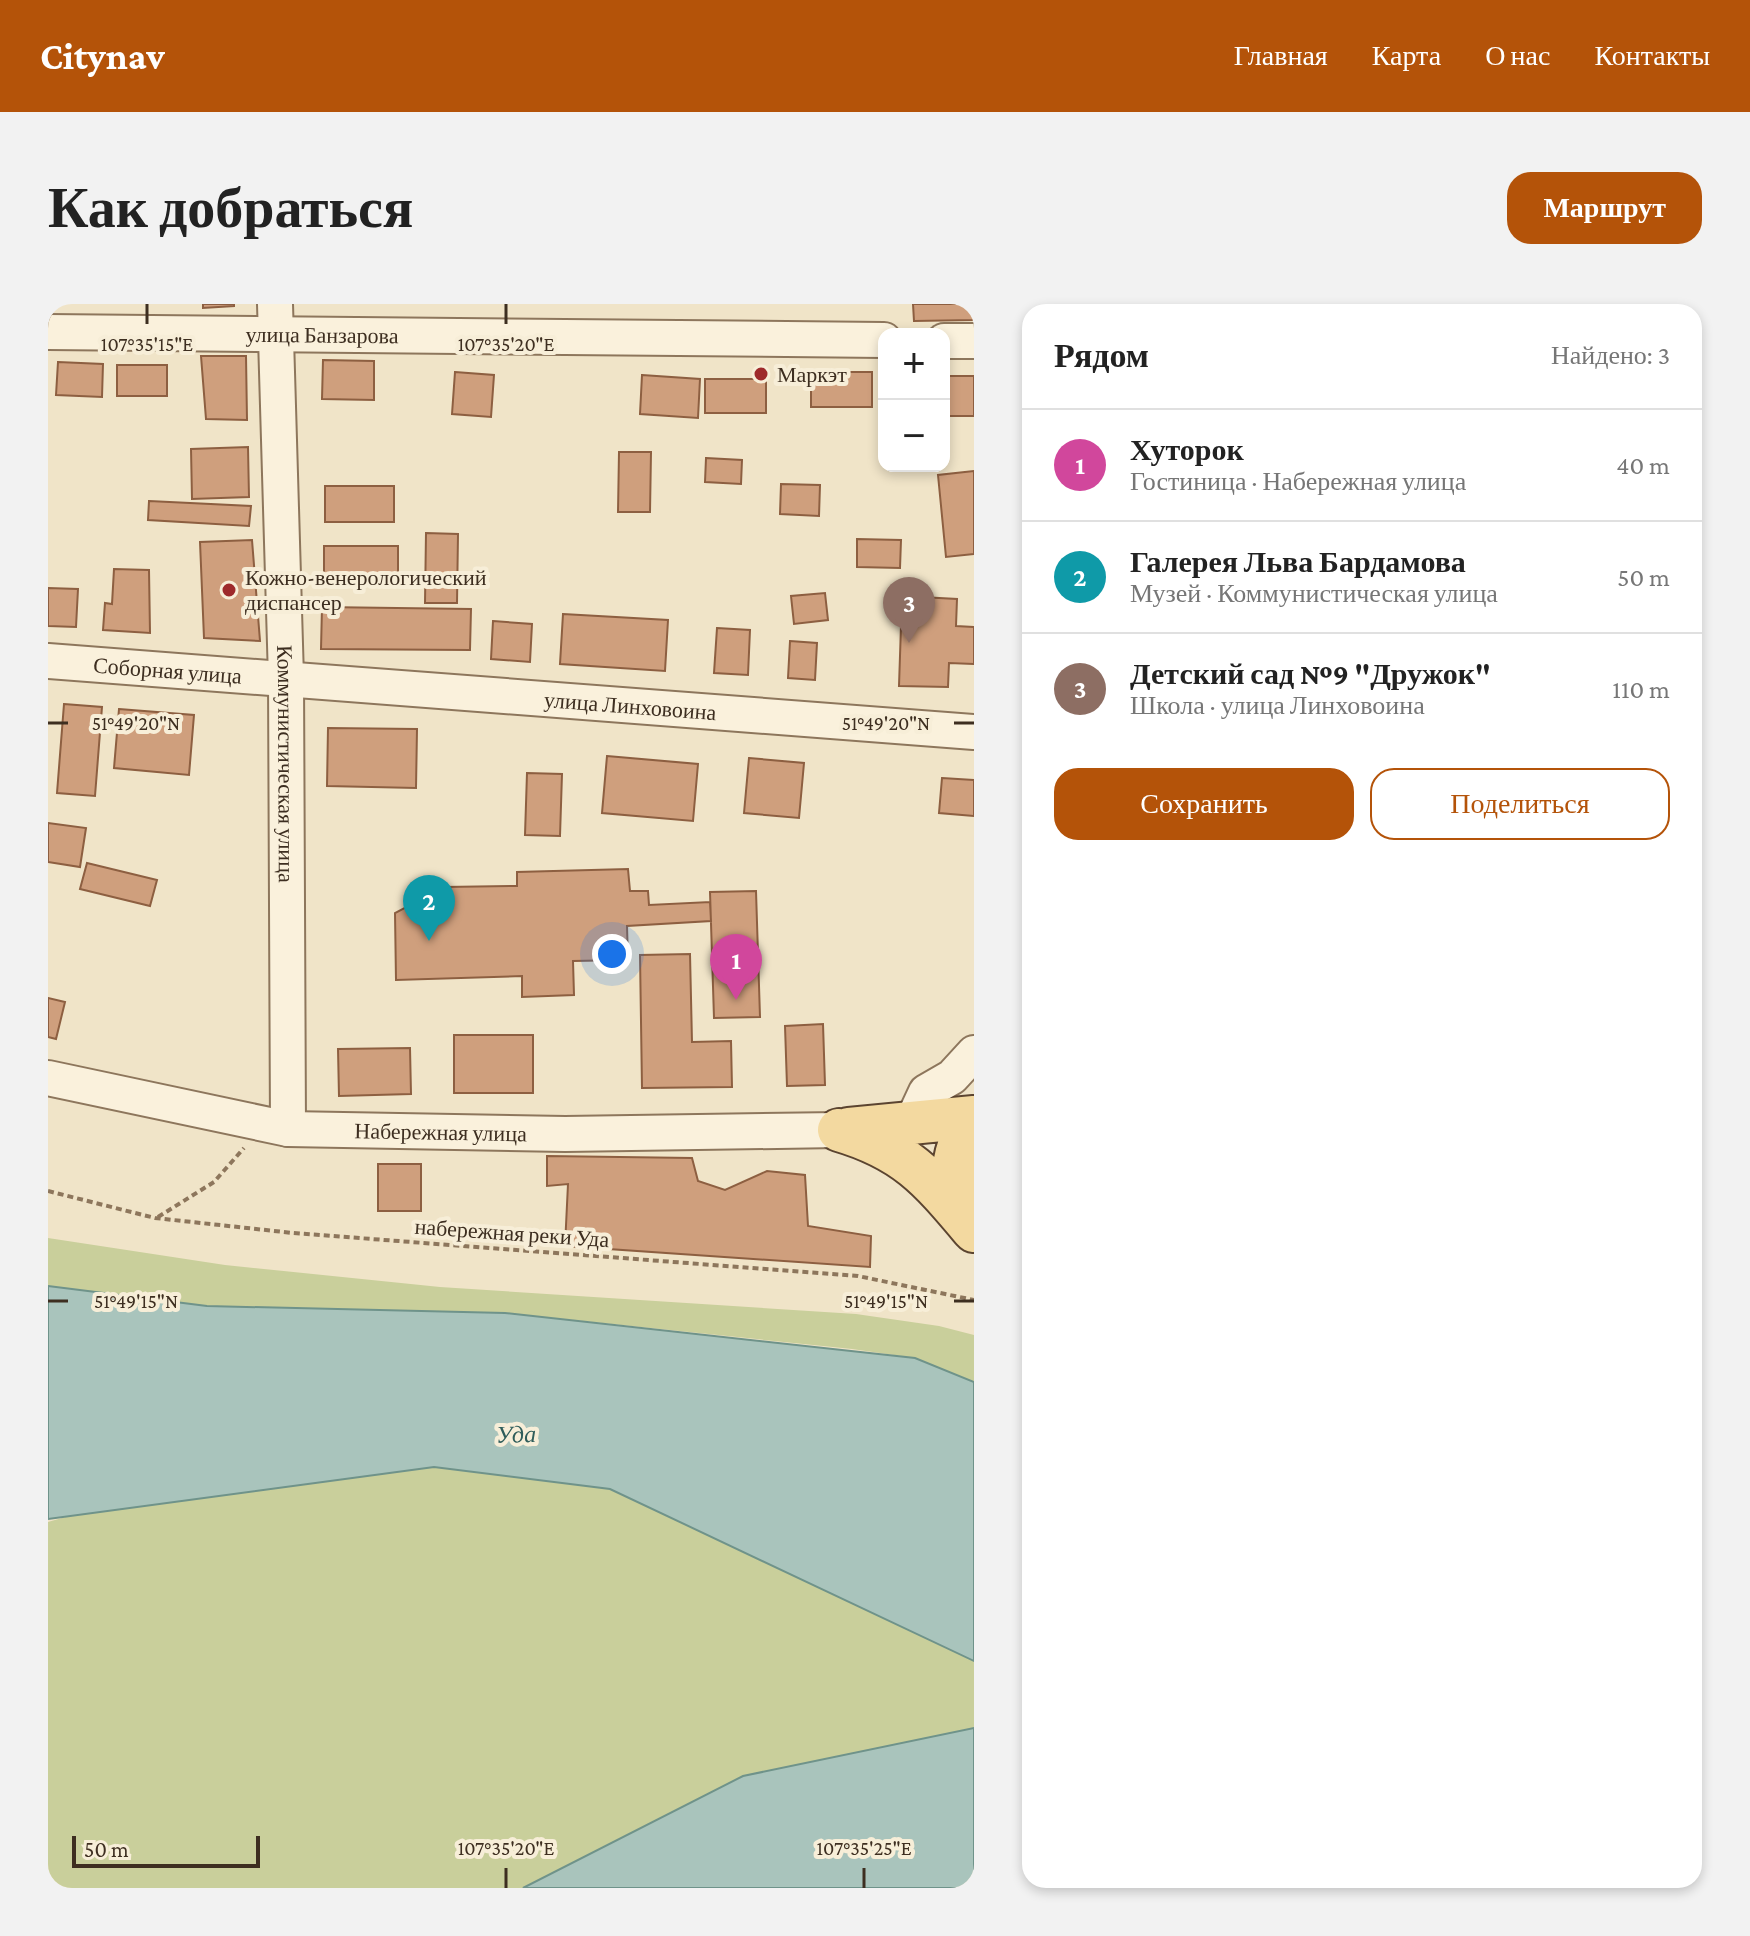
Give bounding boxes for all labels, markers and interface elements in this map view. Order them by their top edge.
text: Citynav [40,35,165,77]
text: Главная [1234,40,1328,71]
text: Карта [1372,40,1441,71]
text: О нас [1485,40,1550,71]
text: Контакты [1594,40,1710,71]
button: Маршрут [1507,172,1702,244]
text: Как добраться [48,177,413,239]
street label: улица Банзарова [245,321,399,348]
map controls [878,328,950,472]
button: + [878,328,950,400]
text: 107°35'15"E [101,333,193,355]
text: 107°35'20"E [458,333,555,355]
text: Рядом [1054,337,1149,374]
text: Найдено: 3 [1551,341,1670,370]
place label: Маркэт [777,362,847,387]
marker: Маркэт [752,365,770,383]
button: − [878,400,950,472]
text: Хуторок [1130,433,1244,466]
text: 1 [1075,451,1085,480]
text: 40 m [1616,451,1670,480]
text: Гостиница · Набережная улица [1130,467,1466,496]
text: Галерея Льва Бардамова [1130,545,1466,578]
text: 2 [1073,563,1087,592]
text: 50 m [1617,563,1670,592]
place label: Кожно-венерологический диспансер [245,565,487,615]
pin: 3 [883,577,935,643]
text: Музей · Коммунистическая улица [1130,579,1498,608]
marker: Кожно-венерологический диспансер [220,581,238,599]
street label: Коммунистическая улица [273,645,299,883]
street label: Соборная улица [92,652,243,688]
text: Детский сад №9 "Дружок" [1130,657,1491,690]
text: 3 [1074,675,1086,704]
text: 110 m [1612,675,1670,704]
street label: улица Линховоина [543,687,718,725]
text: Школа · улица Линховоина [1130,691,1425,720]
text: 51°49'20"N [92,712,180,734]
text: 51°49'20"N [842,712,930,734]
button: Сохранить [1054,768,1354,840]
button: Поделиться [1370,768,1670,840]
pin: 2 [403,875,455,941]
your location [592,934,632,974]
pin: 1 [710,934,762,1000]
street label: Набережная улица [354,1118,527,1146]
street label: набережная реки Уда [414,1214,610,1252]
text: 51°49'15"N [94,1290,178,1312]
text: 51°49'15"N [844,1290,928,1312]
water label: Уда [496,1420,536,1448]
scale bar [72,1832,260,1868]
text: 50 m [84,1837,129,1862]
text: 107°35'20"E [458,1837,555,1859]
text: 107°35'25"E [816,1837,912,1859]

